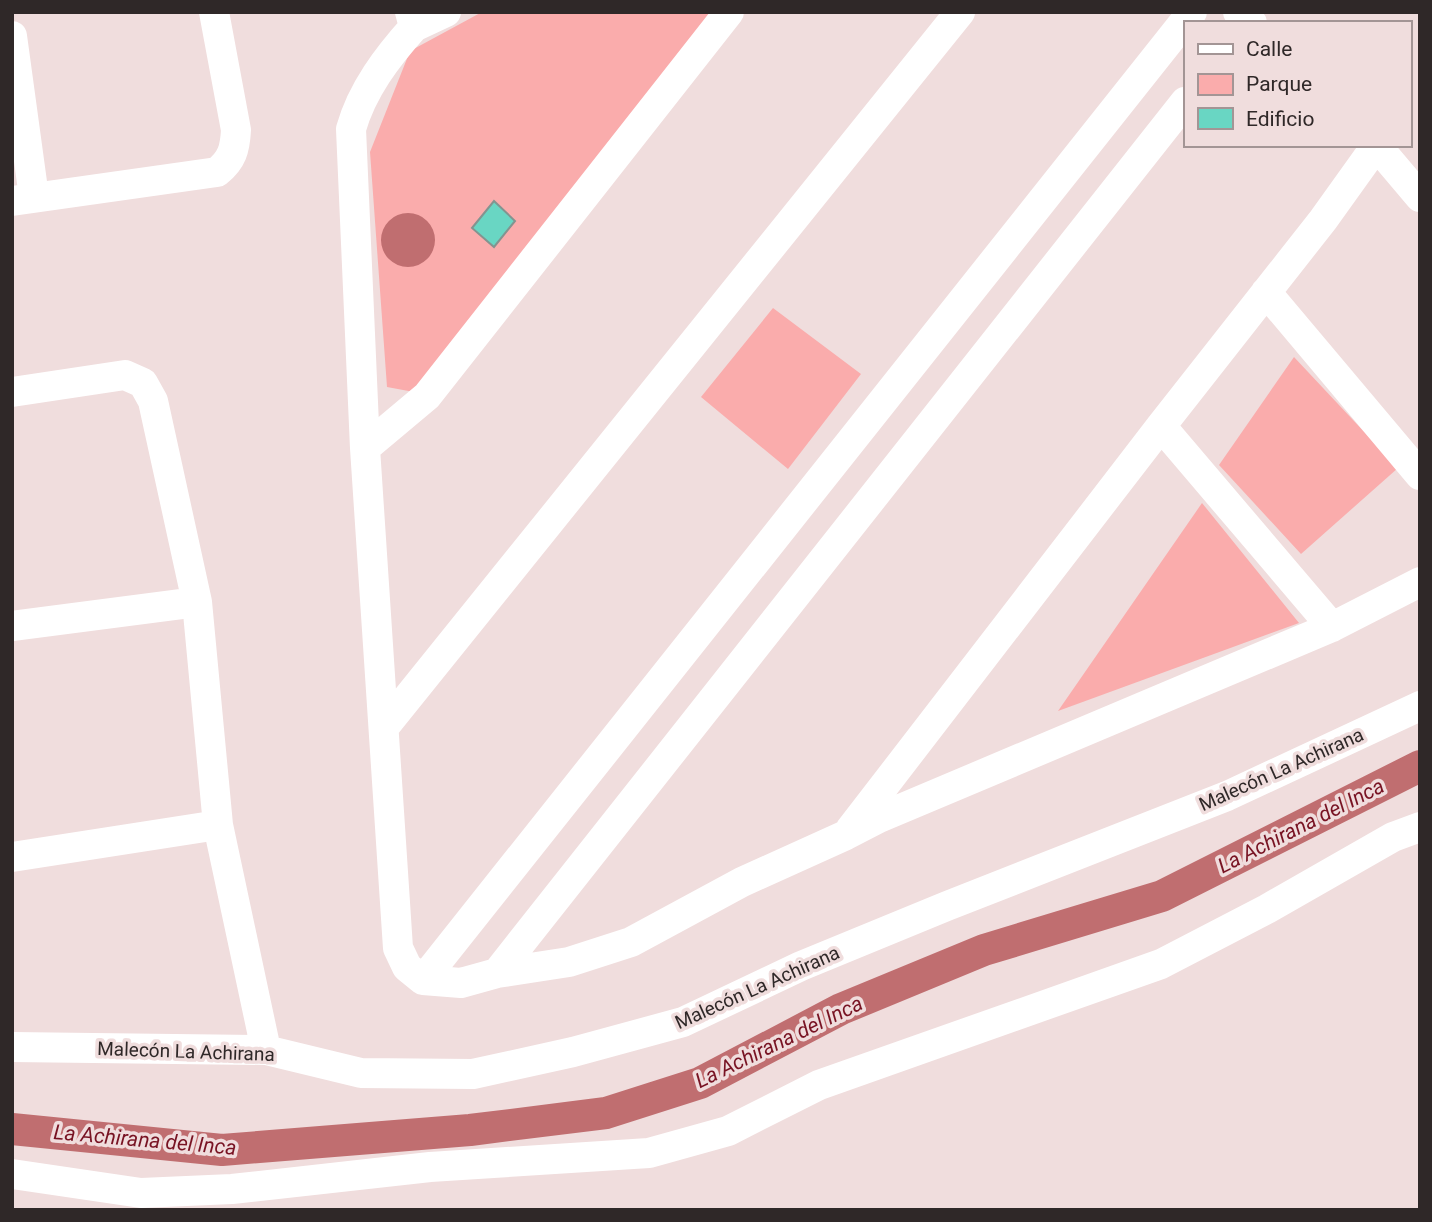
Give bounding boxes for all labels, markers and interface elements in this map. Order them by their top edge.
legend [1184,21,1411,147]
text: Calle [1246,37,1292,61]
text: Parque [1246,72,1312,96]
text: Edificio [1246,107,1314,131]
street label: Malecón La Achirana [1195,723,1367,816]
water label: La Achirana del Inca [1214,774,1388,878]
street label: Malecón La Achirana [671,941,843,1034]
water label: La Achirana del Inca [691,991,867,1093]
street label: Malecón La Achirana [97,1037,275,1066]
water label: La Achirana del Inca [53,1120,237,1160]

